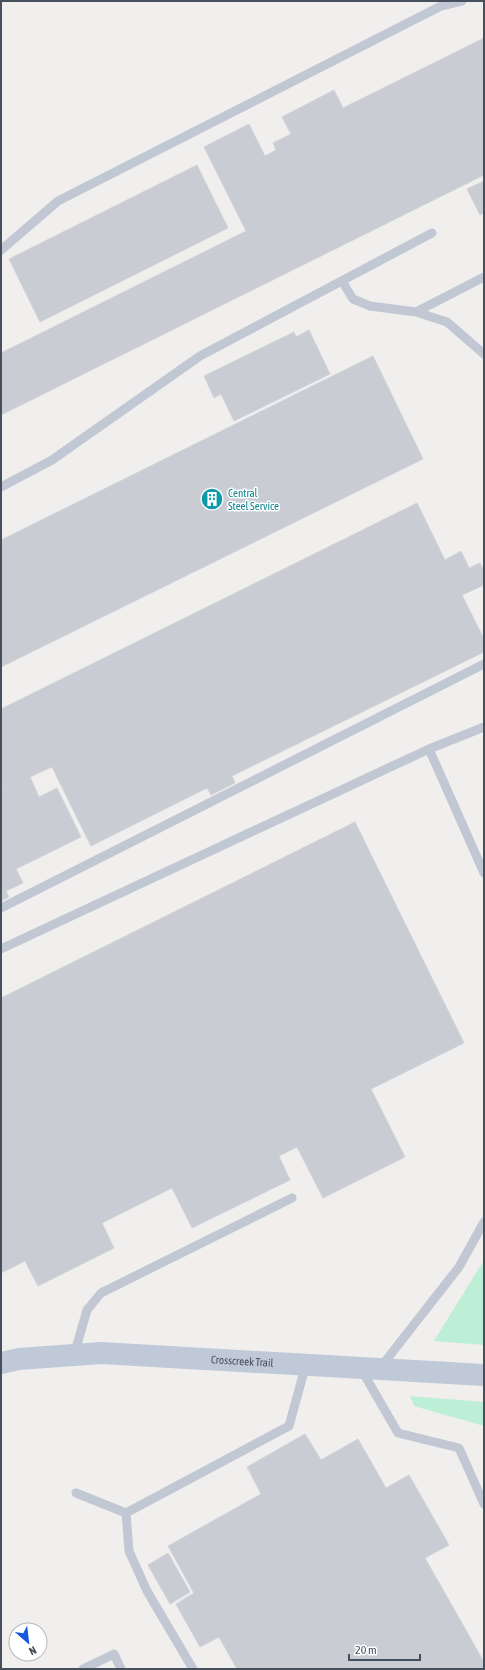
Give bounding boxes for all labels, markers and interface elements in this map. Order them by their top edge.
building icon: Central Steel Service [199,486,225,512]
place label: Central Steel Service [228,487,279,512]
street label: Crosscreek Trail [211,1353,274,1369]
north arrow [8,1622,48,1662]
scale bar [349,1636,420,1662]
text: 20 m [355,1643,377,1657]
text: N [27,1644,38,1658]

